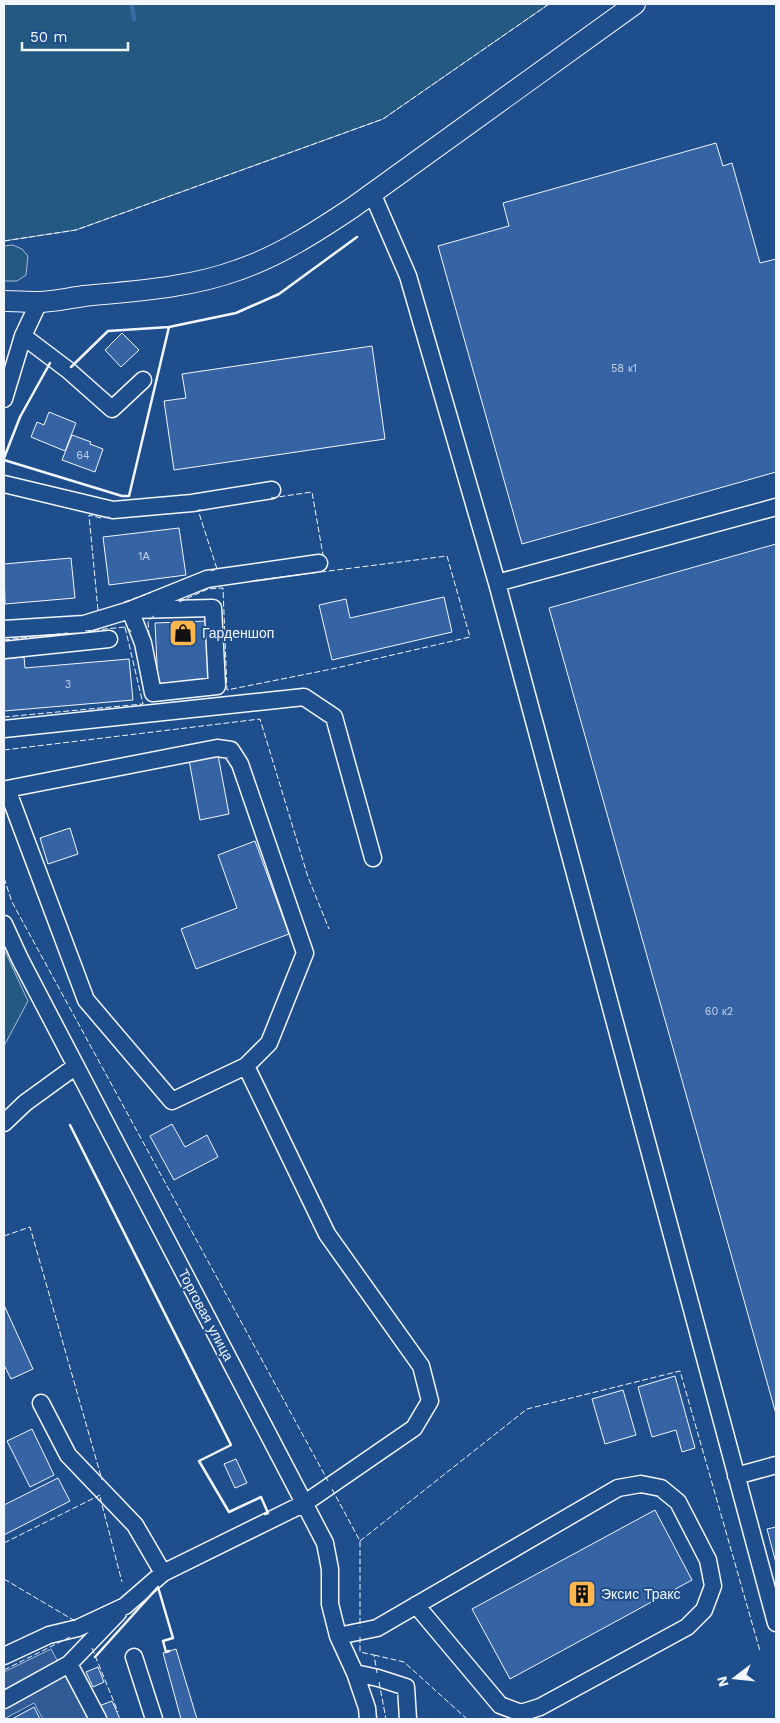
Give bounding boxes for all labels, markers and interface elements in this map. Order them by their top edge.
scale bar [22,20,129,52]
text: 50 m [30,28,67,46]
house number: 58 к1 [611,362,637,375]
house number: 64 [76,449,90,462]
house number: 1А [138,550,150,563]
shop icon: Гарденшоп [168,618,198,648]
place label: Гарденшоп [202,625,274,641]
house number: 3 [65,678,71,691]
house number: 60 к2 [705,1005,733,1018]
street label: Торговая улица [175,1266,237,1364]
building icon: Эксис Тракс [567,1579,597,1609]
place label: Эксис Тракс [601,1586,681,1602]
north arrow [710,1653,760,1703]
text: N [713,1674,732,1689]

